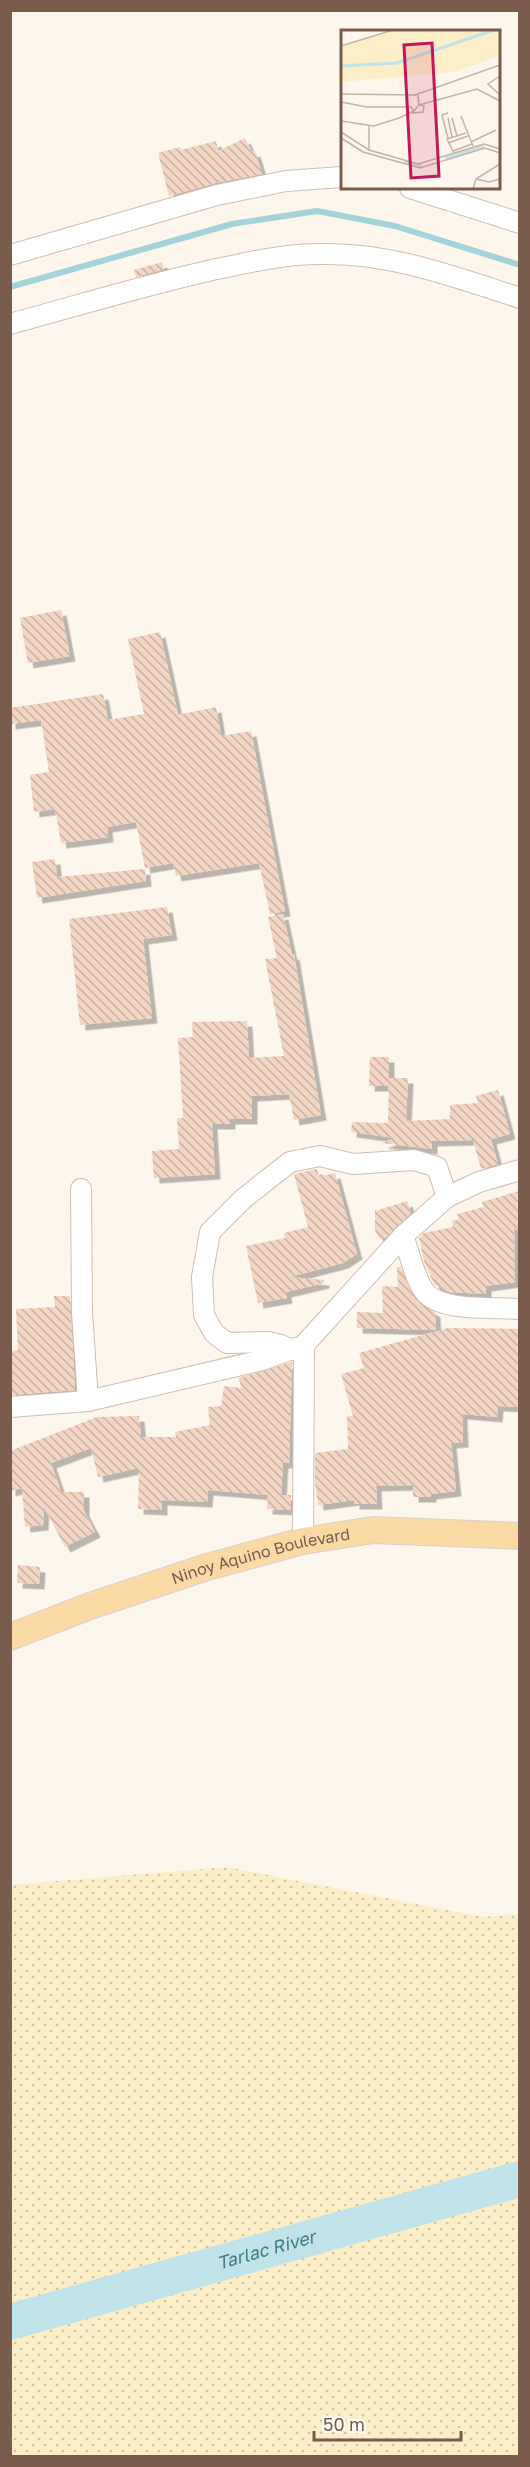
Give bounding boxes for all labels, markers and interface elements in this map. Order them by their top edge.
inset map [341,30,500,189]
street label: Ninoy Aquino Boulevard [169,1524,351,1588]
water label: Tarlac River [214,2224,320,2273]
scale bar [314,2404,461,2442]
text: 50 m [323,2413,365,2435]

